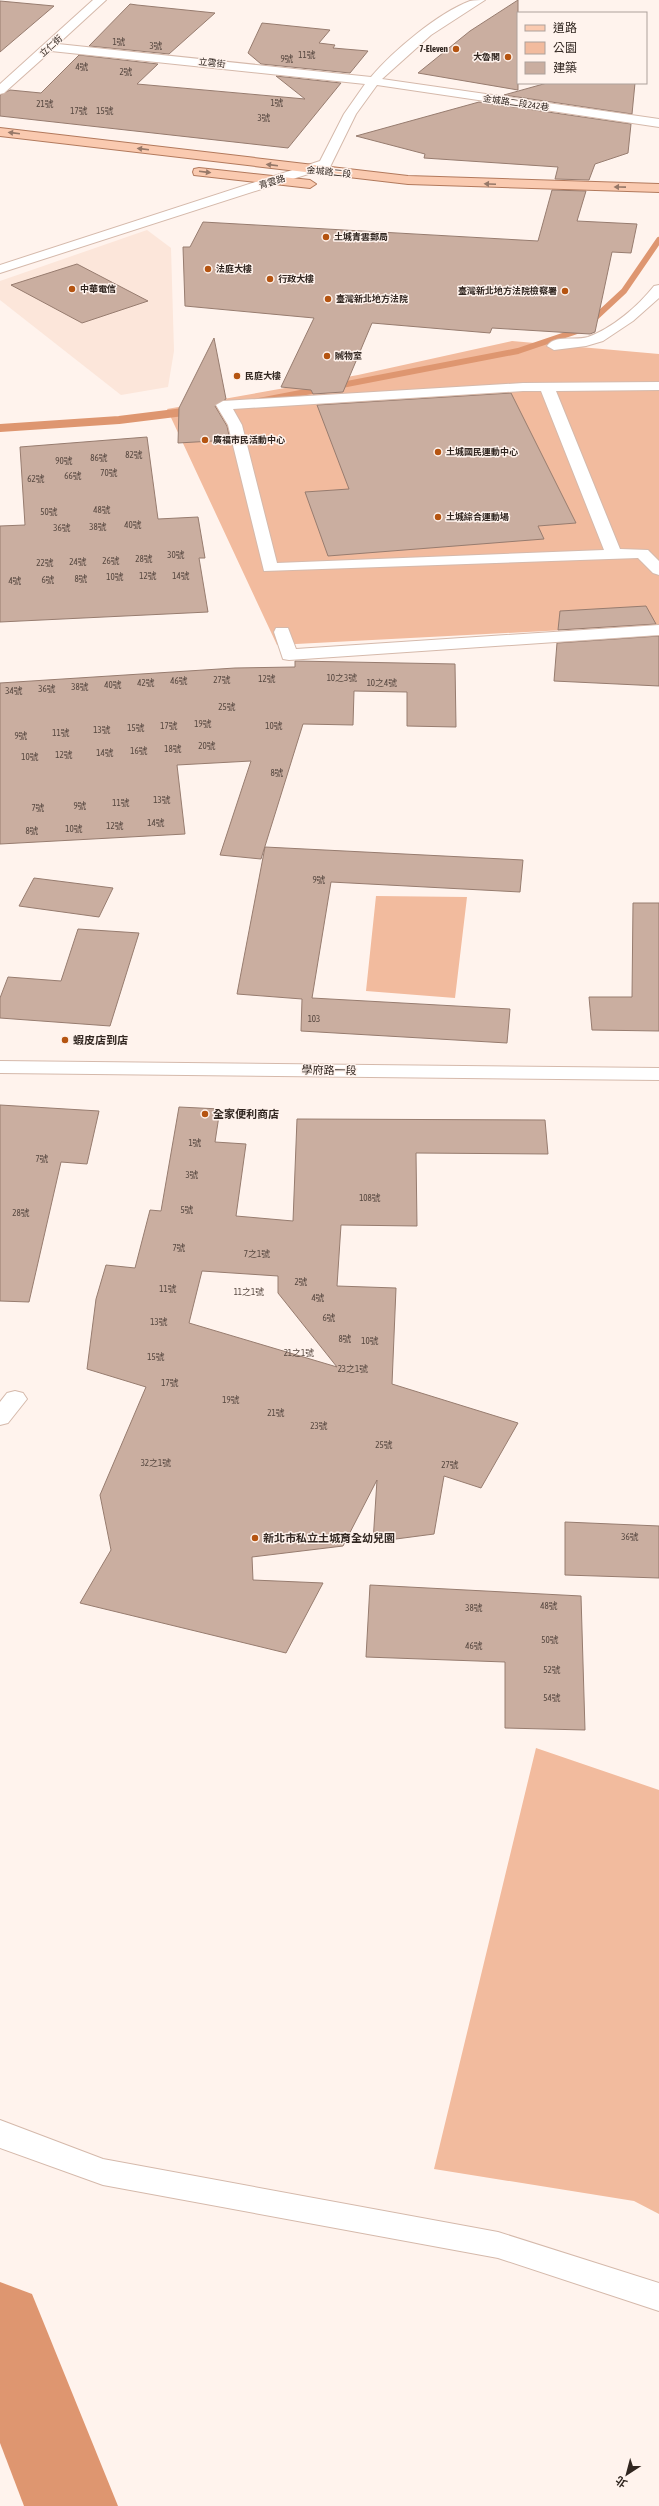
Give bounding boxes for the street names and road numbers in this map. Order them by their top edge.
street label: 立仁街 [38,33,64,59]
street label: 立雲街 [198,57,226,69]
street label: 金城路二段242巷 [482,93,550,113]
street label: 金城路二段 [306,165,352,179]
street label: 青雲路 [258,173,286,191]
street label: 學府路一段 [301,1064,357,1076]

